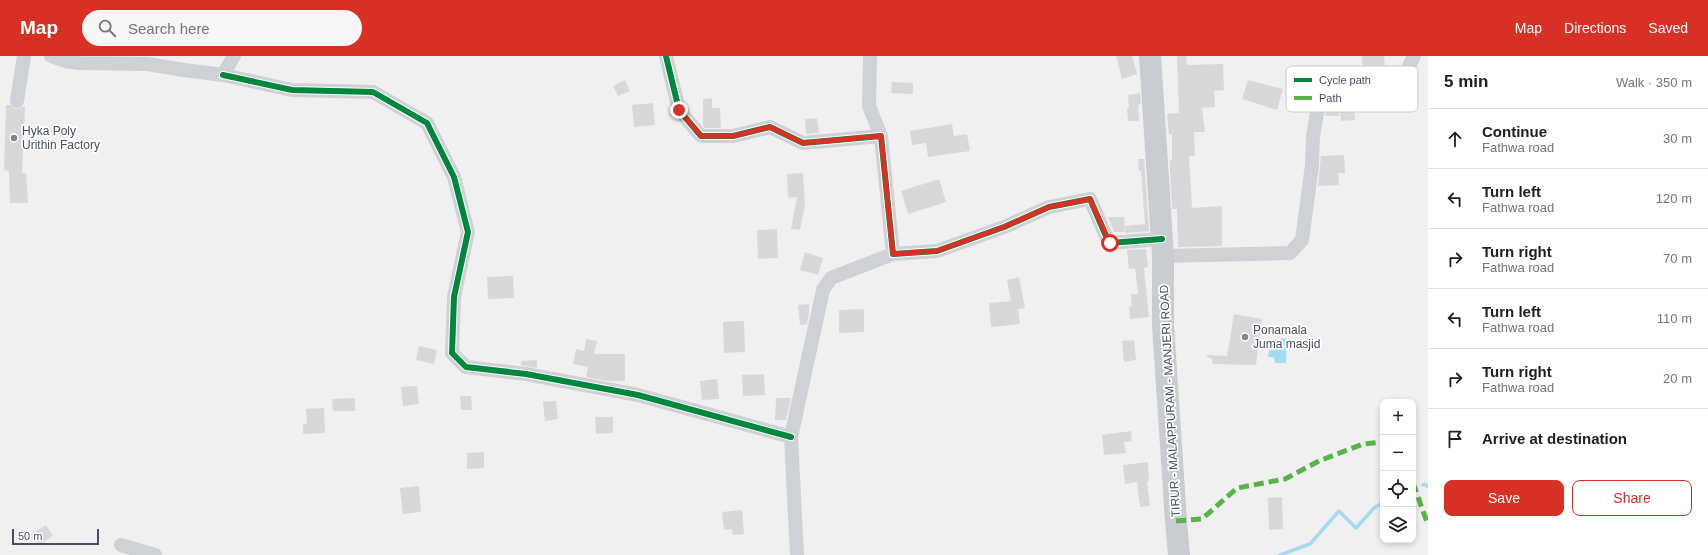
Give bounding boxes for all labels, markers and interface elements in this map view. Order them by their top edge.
search box [82,10,362,46]
text: Map [20,17,58,38]
icon: search [96,17,118,39]
text: Search here [128,20,210,37]
text: Map [1515,20,1542,36]
text: Directions [1564,20,1626,36]
text: Saved [1648,20,1688,36]
legend [1286,66,1418,112]
text: 5 min [1444,72,1488,91]
text: Cycle path [1319,74,1371,86]
text: Walk · 350 m [1616,75,1692,90]
text: Path [1319,92,1342,104]
route end [670,101,688,119]
text: Continue [1482,123,1547,140]
place label: Hyka Poly Urithin Factory [22,124,100,152]
icon: ahead [1444,128,1466,150]
text: 30 m [1663,131,1692,146]
marker: Hyka Poly Urithin Factory [9,133,19,143]
text: Fathwa road [1482,140,1554,155]
text: Turn left [1482,183,1541,200]
icon: left [1444,188,1466,210]
text: 120 m [1656,191,1692,206]
text: Fathwa road [1482,200,1554,215]
route start [1101,234,1119,252]
text: Turn right [1482,243,1552,260]
icon: right [1444,248,1466,270]
text: 70 m [1663,251,1692,266]
text: Fathwa road [1482,260,1554,275]
street label: TIRUR - MALAPPURAM - MANJERI ROAD [1157,284,1183,518]
text: Turn left [1482,303,1541,320]
icon: left [1444,308,1466,330]
text: 110 m [1657,311,1692,326]
text: Fathwa road [1482,320,1554,335]
place label: Ponamala Juma masjid [1253,323,1320,351]
marker: Ponamala Juma masjid [1240,332,1250,342]
text: Turn right [1482,363,1552,380]
icon: right [1444,368,1466,390]
text: 20 m [1663,371,1692,386]
text: Fathwa road [1482,380,1554,395]
map controls [1380,399,1416,543]
button: + [1380,399,1416,435]
icon: arrive [1444,428,1466,450]
text: Arrive at destination [1482,430,1627,447]
button: − [1380,435,1416,471]
button: locate [1380,471,1416,507]
button: Save [1444,480,1564,516]
button: Share [1572,480,1692,516]
button: layers [1380,507,1416,543]
scale bar [12,527,99,546]
text: 50 m [18,530,42,542]

